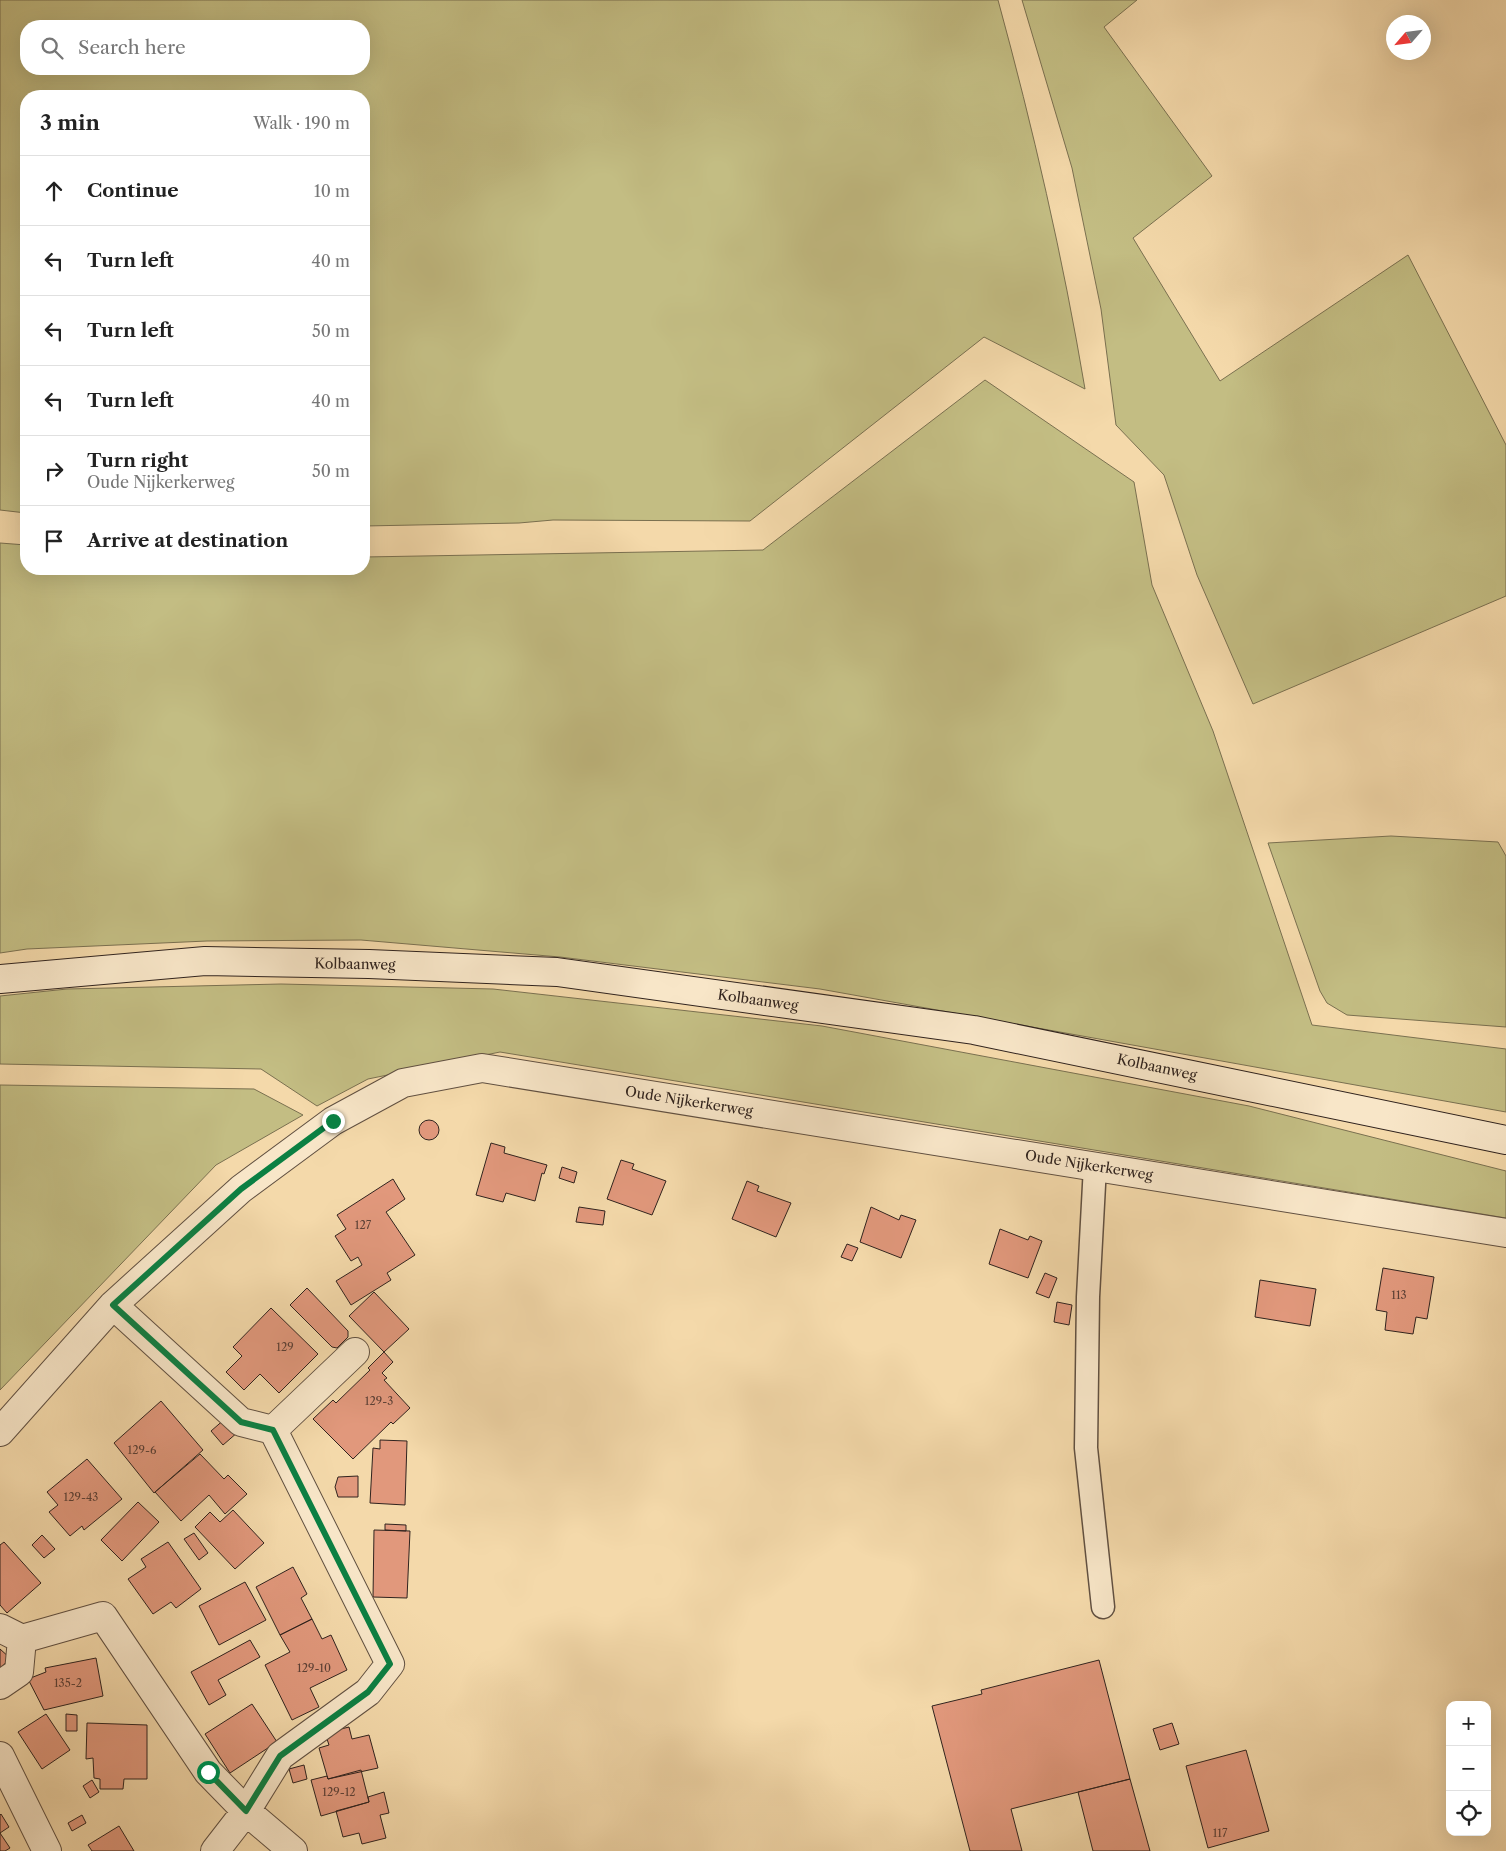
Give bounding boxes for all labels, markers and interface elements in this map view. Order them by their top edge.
north arrow [1386,15,1431,60]
search box [20,20,370,75]
icon: search [38,34,66,62]
text: Search here [78,36,186,59]
text: 3 min [40,110,100,135]
text: Walk · 190 m [253,113,350,133]
icon: ahead [40,177,68,205]
text: Continue [87,179,179,202]
text: 10 m [314,181,350,201]
icon: left [40,247,68,275]
text: Turn left [87,249,174,272]
text: 40 m [311,251,350,271]
icon: left [40,317,68,345]
text: Turn left [87,319,174,342]
text: 50 m [312,321,350,341]
icon: left [40,387,68,415]
text: Turn left [87,389,174,412]
text: 40 m [311,391,350,411]
text: Turn right [87,449,188,472]
icon: right [40,457,68,485]
text: 50 m [312,461,350,481]
text: Oude Nijkerkerweg [87,472,235,492]
icon: arrive [40,527,68,555]
text: Arrive at destination [87,529,288,552]
street label: Kolbaanweg [314,954,396,974]
street label: Kolbaanweg [717,985,800,1015]
street label: Kolbaanweg [1115,1050,1199,1084]
street label: Oude Nijkerkerweg [624,1082,755,1120]
route end [322,1110,345,1133]
street label: Oude Nijkerkerweg [1024,1146,1155,1184]
house number: 127 [355,1218,372,1232]
house number: 113 [1391,1288,1407,1302]
house number: 129 [276,1340,294,1354]
house number: 129-3 [365,1394,393,1408]
house number: 129-6 [128,1443,157,1457]
house number: 129-43 [64,1490,98,1504]
house number: 129-10 [297,1661,331,1675]
house number: 135-2 [54,1676,82,1690]
map controls [1446,1701,1491,1836]
button: + [1446,1701,1491,1746]
button: − [1446,1746,1491,1791]
route start [197,1761,220,1784]
house number: 129-12 [322,1785,356,1799]
button: locate [1446,1791,1491,1836]
house number: 117 [1213,1826,1228,1840]

